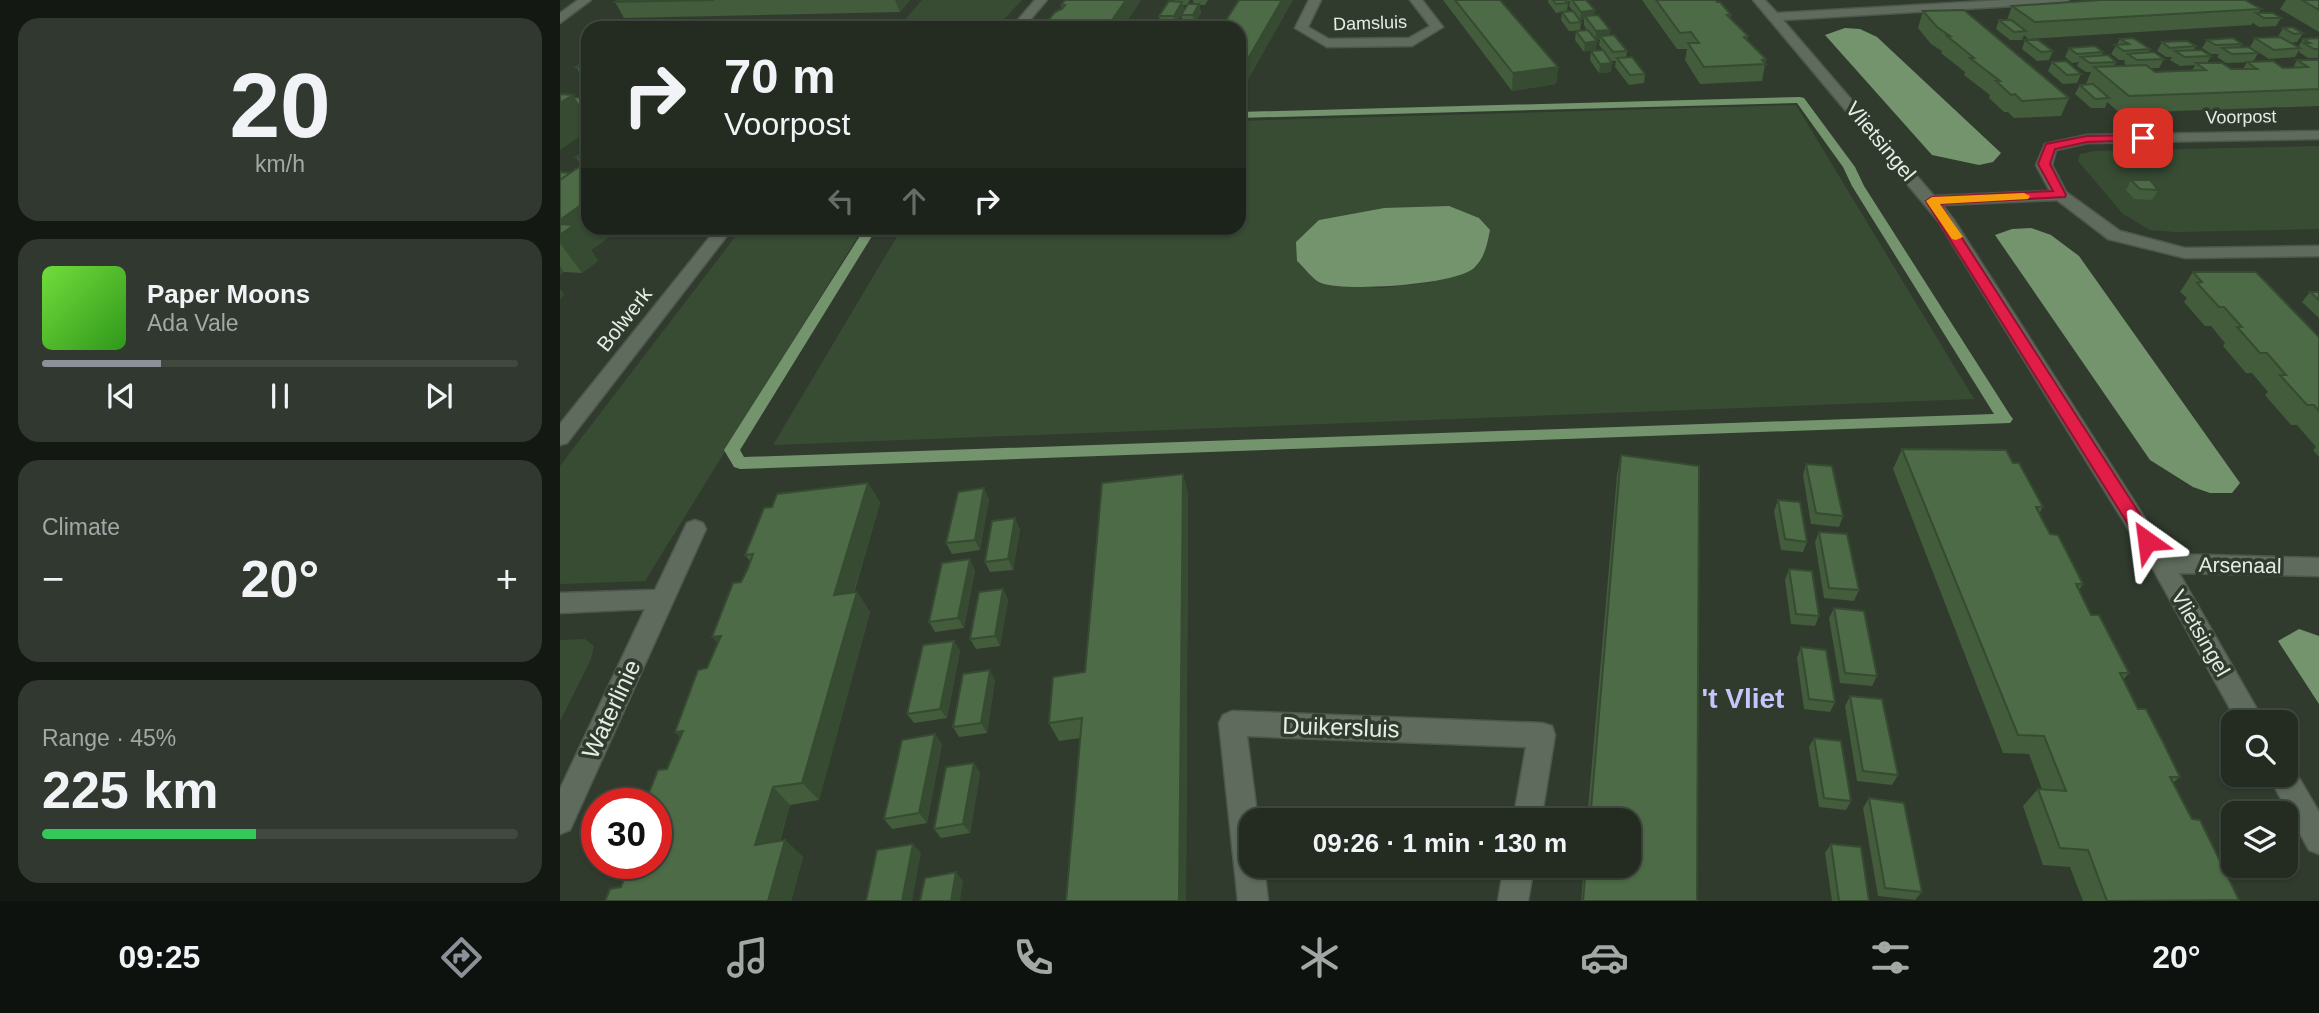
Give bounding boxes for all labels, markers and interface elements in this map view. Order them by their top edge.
street label: Damsluis [1333,12,1407,34]
icon: right [609,49,700,140]
text: 70 m [724,49,836,103]
text: 20 [229,55,331,156]
street label: Vlietsingel [1841,97,1921,185]
text: Voorpost [724,106,850,142]
street label: Voorpost [2205,106,2277,128]
pin [2113,108,2173,168]
icon: arrive [2124,119,2162,157]
text: km/h [255,151,305,177]
icon: left [822,182,860,220]
icon: ahead [895,182,933,220]
icon: right [968,182,1006,220]
text: Paper Moons [147,279,310,309]
street label: Bolwerk [592,282,656,356]
text: Ada Vale [147,310,239,336]
icon: previous [102,377,140,415]
icon: pause [261,377,299,415]
icon: next [420,377,458,415]
position arrow [2110,504,2184,578]
text: Climate [42,514,120,540]
text: 20° [241,550,319,608]
street label: Arsenaal [2198,553,2282,577]
text: − [42,558,64,600]
text: + [496,558,518,600]
street label: Vlietsingel [2167,586,2235,680]
street label: Waterlinie [576,655,646,763]
district label: 't Vliet [1702,683,1784,714]
map controls [2221,710,2298,878]
button: search [2221,710,2298,787]
street label: Duikersluis [1282,711,1400,743]
text: Range · 45% [42,725,176,751]
text: 225 km [42,761,218,819]
speed limit sign: 30 [581,788,672,879]
button: layers [2221,801,2298,878]
text: 09:26 · 1 min · 130 m [1313,828,1567,858]
icon: directions [437,933,486,982]
icon: music [723,933,772,982]
icon: phone [1009,933,1058,982]
icon: climate [1295,933,1344,982]
icon: car [1580,933,1629,982]
icon: filters [1866,933,1915,982]
text: 09:25 [118,939,200,975]
text: 20° [2152,939,2201,975]

